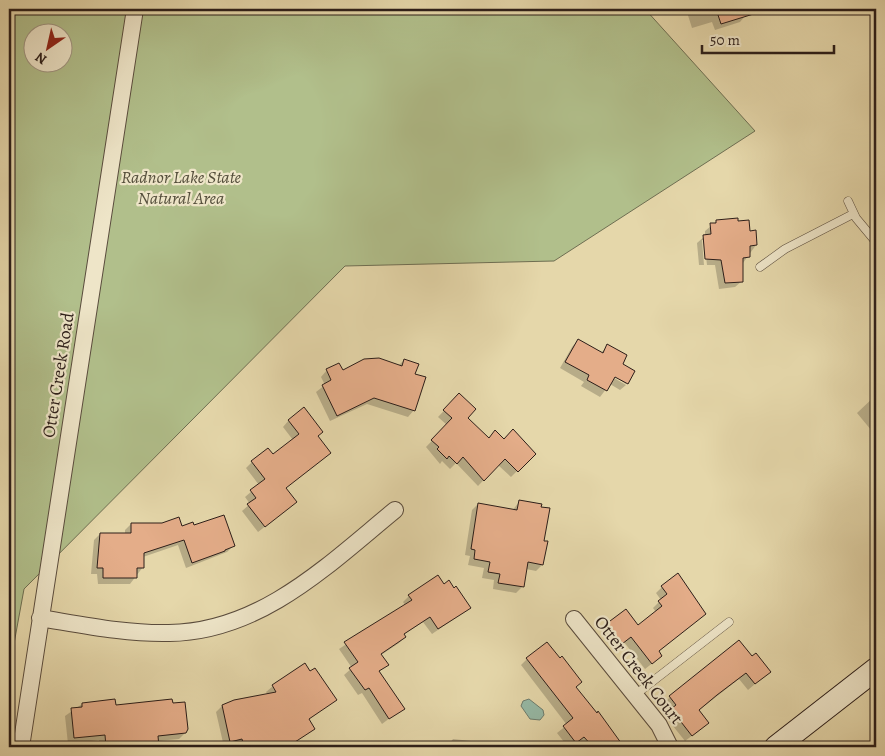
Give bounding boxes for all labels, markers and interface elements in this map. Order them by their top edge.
north arrow [22,22,72,72]
scale bar [702,22,835,54]
text: 50 m [710,30,740,50]
text: N [31,48,51,69]
park label: Radnor Lake State Natural Area [121,165,242,210]
street label: Otter Creek Road [36,310,80,439]
street label: Otter Creek Court [589,611,689,729]

